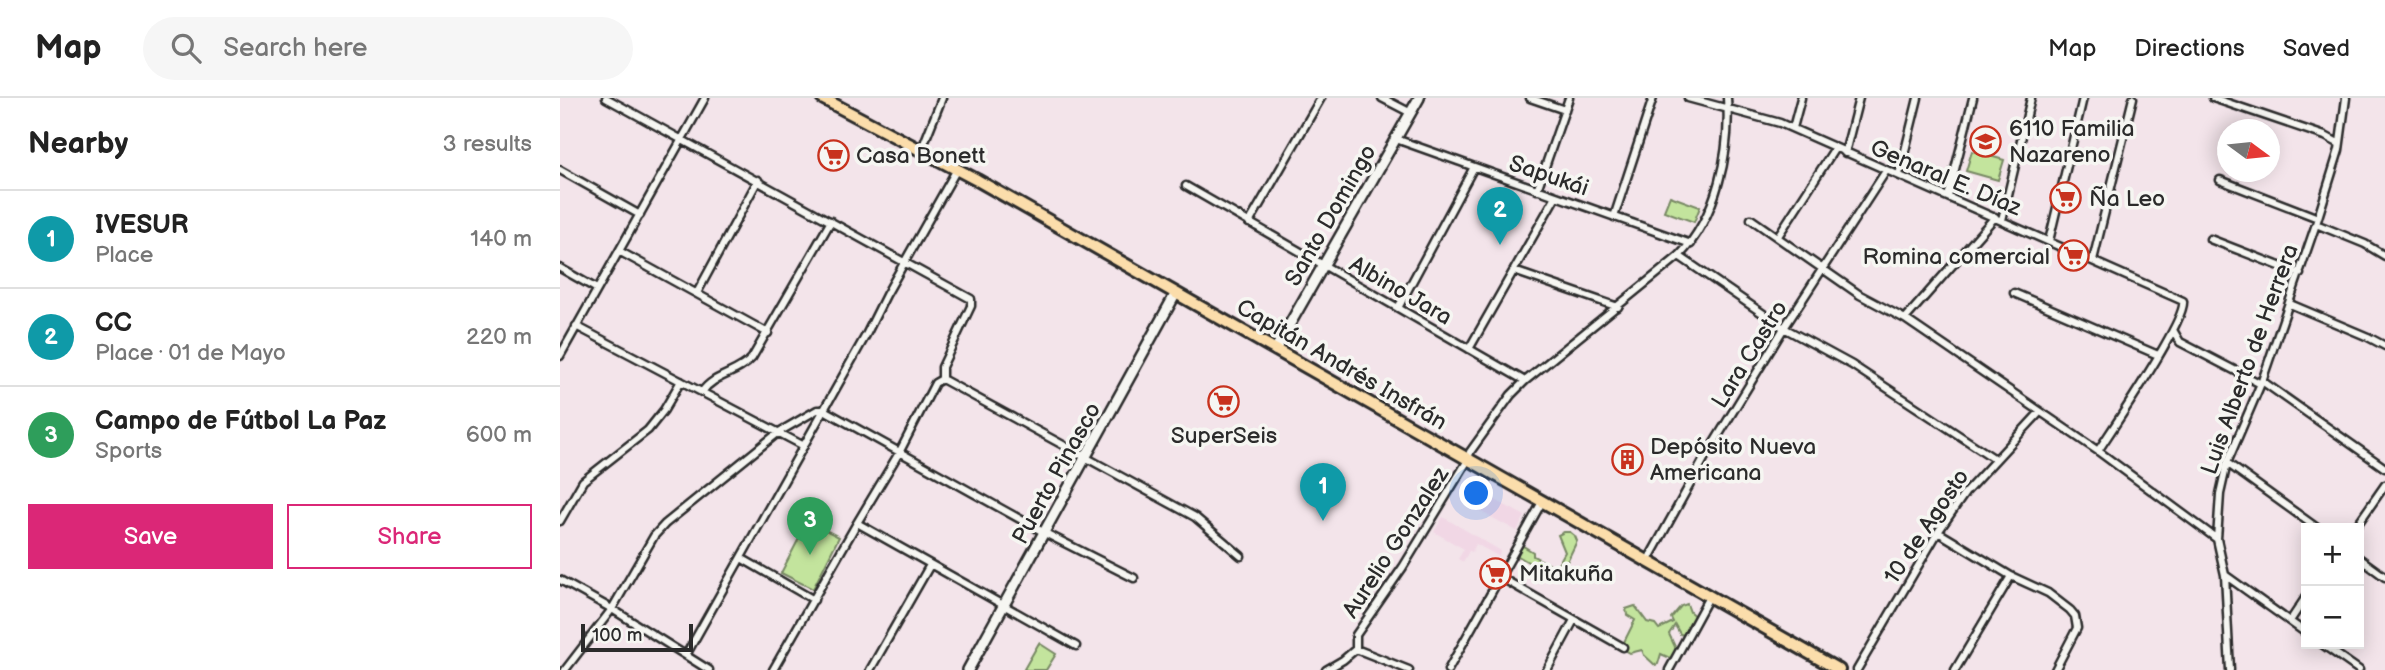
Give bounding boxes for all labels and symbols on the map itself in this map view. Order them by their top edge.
place label: 6110 Familia Nazareno [2009,115,2135,169]
north arrow [2217,119,2280,182]
school or university icon: 6110 Familia Nazareno [1969,124,2003,158]
street label: Genaral E. Díaz [1866,134,2026,223]
supermarket icon: Casa Bonett [816,138,850,172]
street label: Santo Domingo [1279,140,1383,291]
place label: Casa Bonett [856,142,986,170]
street label: Sapukái [1505,149,1592,203]
supermarket icon: Ña Leo [2049,181,2083,215]
place label: Ña Leo [2089,185,2165,213]
pin: 2 [1477,187,1523,245]
supermarket icon: Romina comercial [2056,239,2090,273]
street label: Luis Alberto de Herrera [2195,240,2305,478]
place label: Romina comercial [1862,243,2050,271]
street label: Albino Jara [1344,250,1457,331]
street label: Capitán Andrés Insfrán [1231,293,1452,437]
street label: Lara Castro [1706,296,1794,413]
supermarket icon: SuperSeis [1207,384,1241,418]
street label: Puerto Pinasco [1006,398,1107,549]
place label: SuperSeis [1171,422,1277,450]
place label: Depósito Nueva Americana [1650,433,1816,487]
building icon: Depósito Nueva Americana [1610,442,1644,476]
street label: Aurelio Gonzalez [1337,461,1456,623]
pin: 1 [1300,463,1346,521]
street label: 10 de Agosto [1878,464,1975,589]
your location [1459,476,1493,510]
pin: 3 [787,497,833,555]
supermarket icon: Mitakuña [1479,556,1513,590]
place label: Mitakuña [1519,560,1614,588]
scale bar [581,621,693,653]

